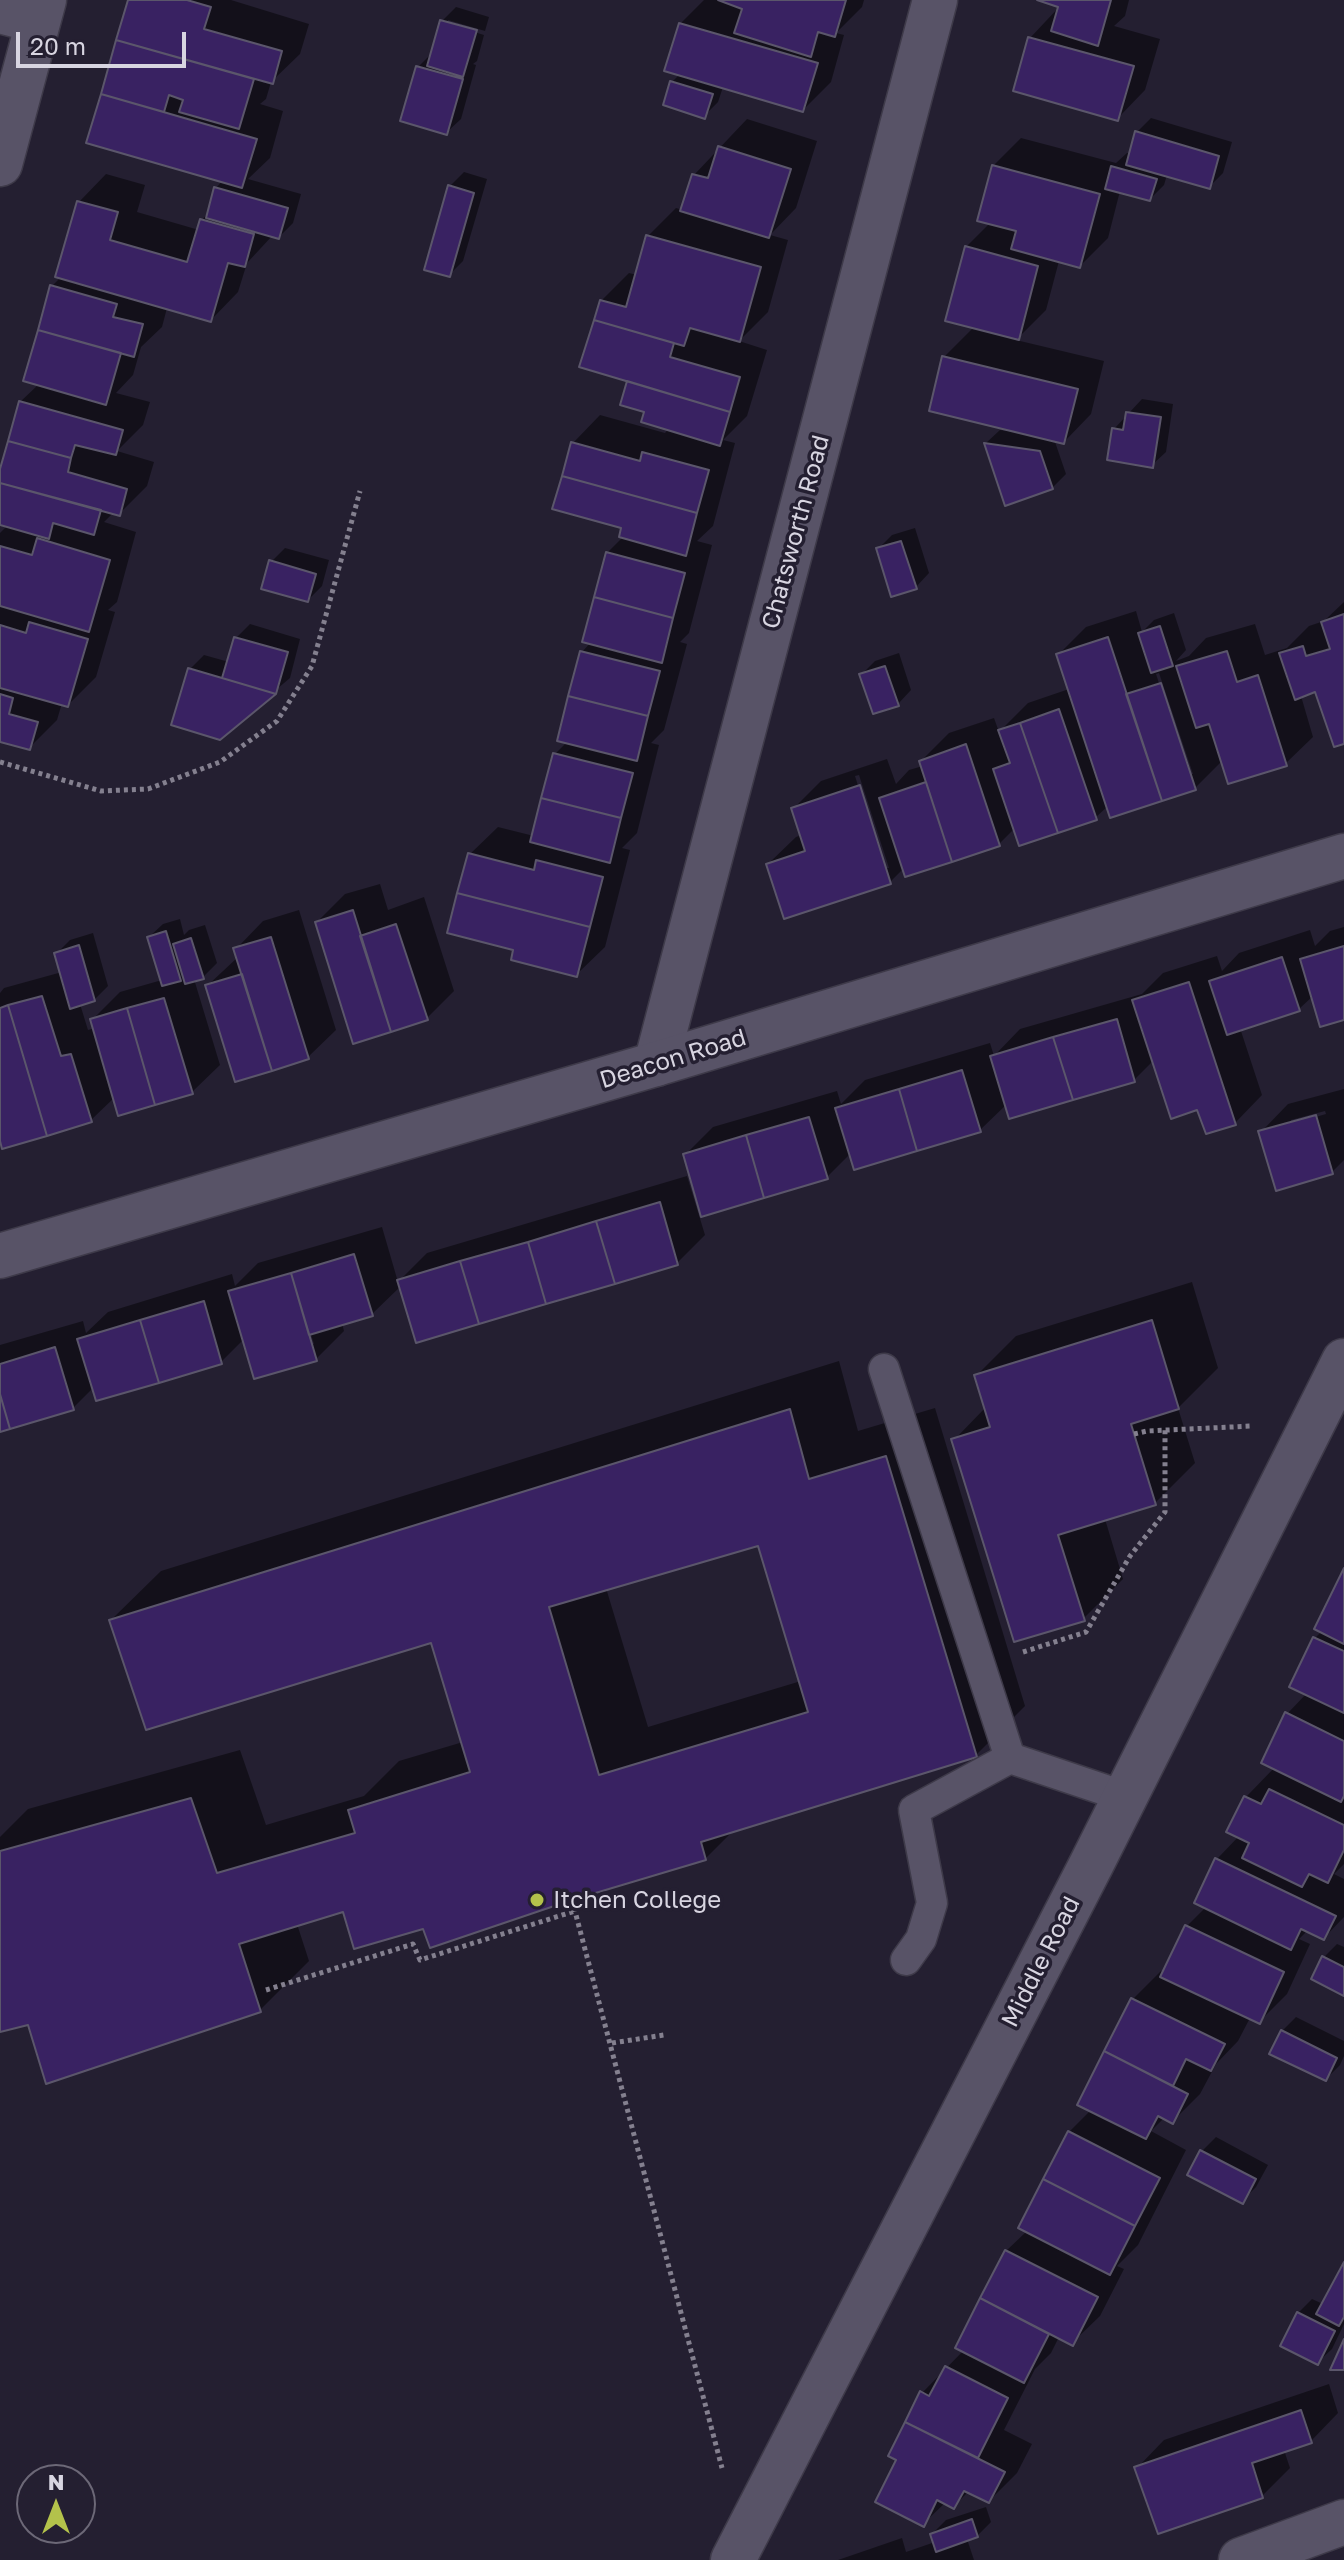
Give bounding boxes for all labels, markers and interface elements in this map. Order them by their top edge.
scale bar [20,16,190,66]
text: 20 m [30,31,86,60]
street label: Chatsworth Road [756,432,836,632]
street label: Deacon Road [596,1023,750,1095]
place label: Itchen College [553,1886,721,1914]
marker: Itchen College [528,1891,546,1909]
street label: Middle Road [996,1892,1086,2032]
north arrow [16,2464,96,2544]
text: N [48,2468,64,2495]

